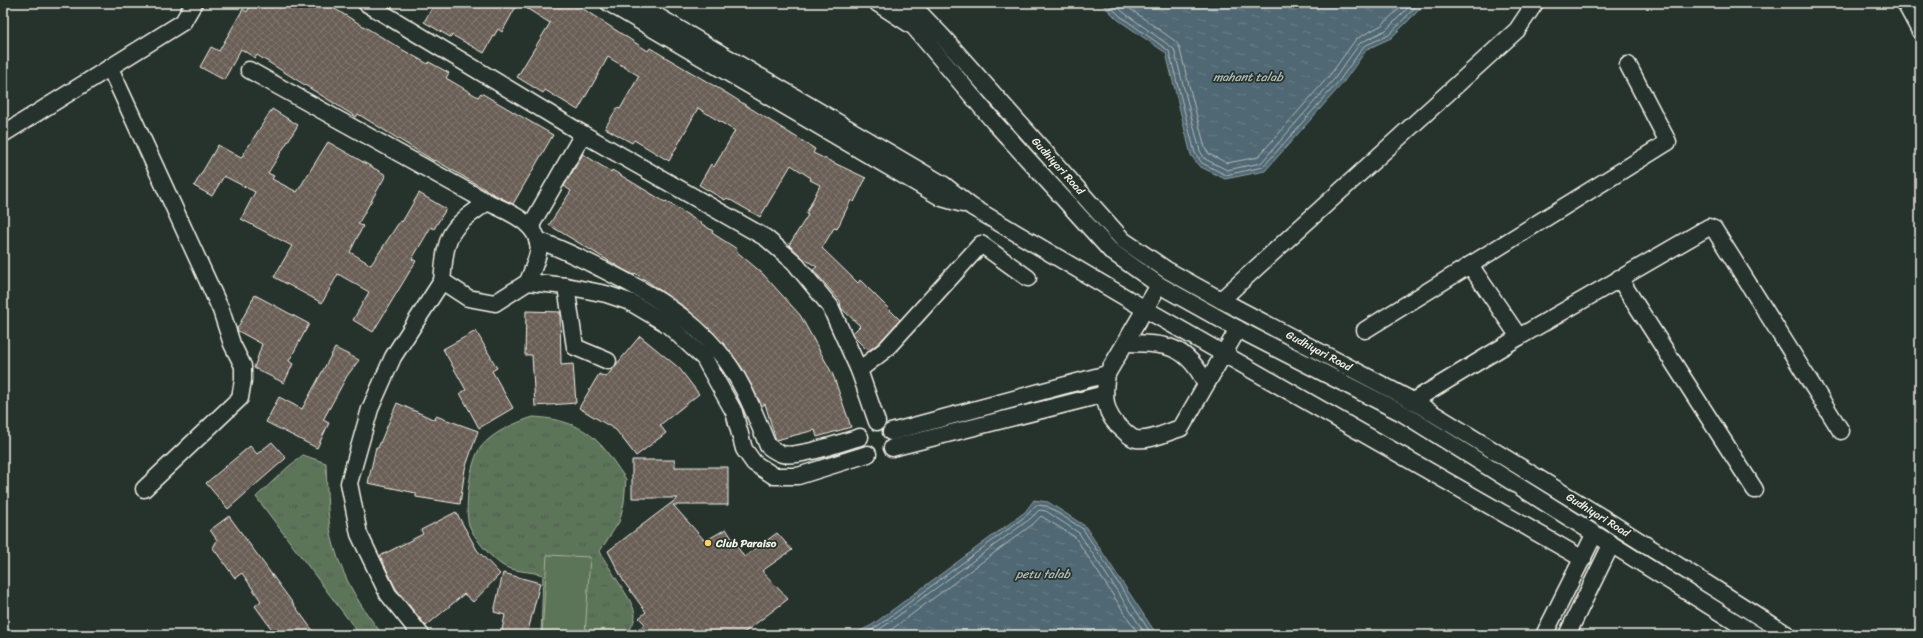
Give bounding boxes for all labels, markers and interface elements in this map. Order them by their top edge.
water label: mahant talab [1213,66,1284,88]
street label: Gudhiyari Road [1027,133,1090,200]
street label: Gudhiyari Road [1283,326,1357,377]
street label: Gudhiyari Road [1562,488,1635,543]
place label: Club Paraiso [715,534,777,553]
marker: Club Paraiso [703,538,713,548]
water label: petu talab [1015,563,1072,585]

